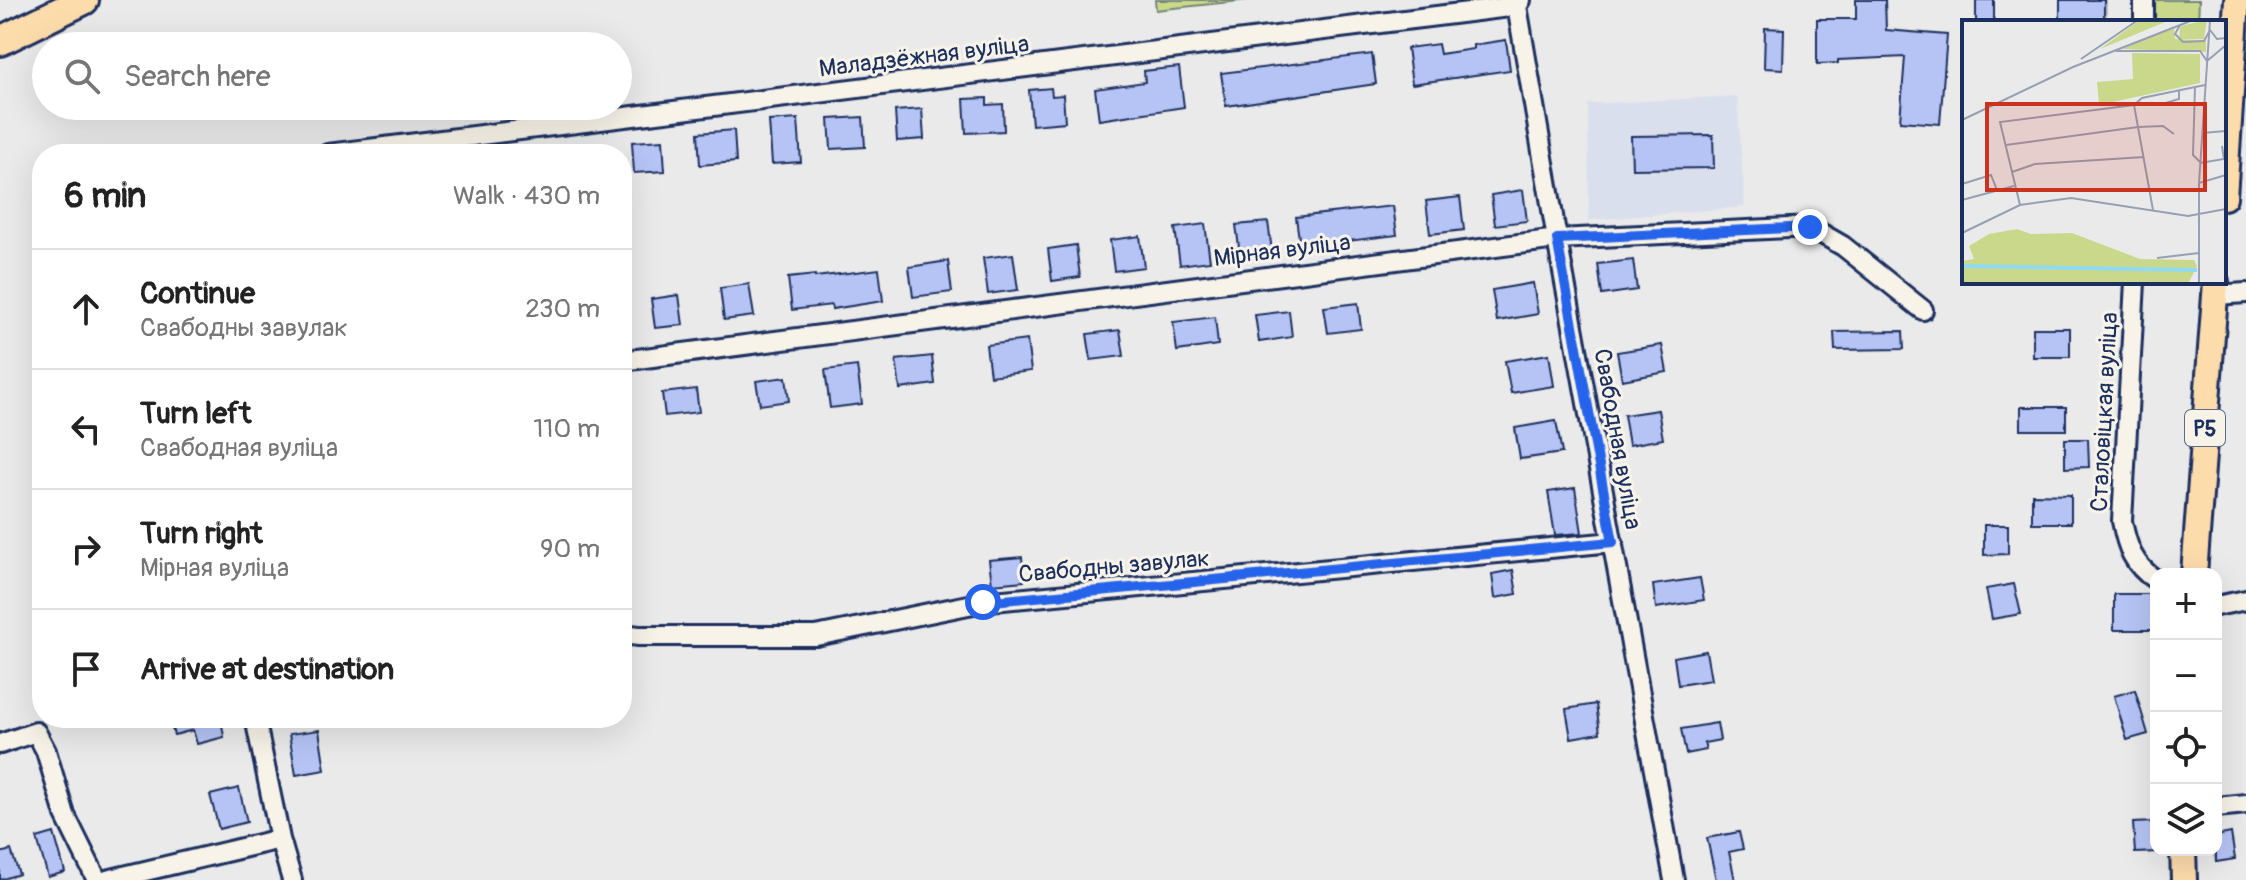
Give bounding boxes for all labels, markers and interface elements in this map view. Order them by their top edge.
inset map [1962,20,2226,284]
street label: Маладзёжная вуліца [817,29,1031,84]
search box [32,32,632,120]
icon: search [60,54,104,98]
text: Search here [124,58,271,95]
text: 6 min [64,175,146,218]
text: Walk · 430 m [453,180,600,212]
route end [1792,209,1828,245]
street label: Мірная вуліца [1212,228,1352,273]
text: Continue [140,275,255,312]
icon: ahead [64,287,108,331]
text: 230 m [525,293,600,325]
street label: Сталовіцкая вуліца [2085,311,2124,513]
text: Свабодны завулак [140,312,348,344]
street label: Свабодная вуліца [1587,347,1648,532]
text: Turn left [140,395,251,432]
icon: left [64,407,108,451]
road number: Р5 [2185,410,2225,446]
text: 110 m [533,413,600,445]
text: Свабодная вуліца [140,432,338,464]
text: Turn right [140,515,263,552]
icon: right [64,527,108,571]
text: 90 m [540,533,600,565]
street label: Свабодны завулак [1017,544,1211,589]
text: Мірная вуліца [140,552,289,584]
map controls [2150,568,2222,856]
button: + [2150,568,2222,640]
route start [965,584,1001,620]
button: − [2150,640,2222,712]
icon: arrive [64,647,108,691]
text: Arrive at destination [140,651,394,688]
button: locate [2150,712,2222,784]
button: layers [2150,784,2222,856]

